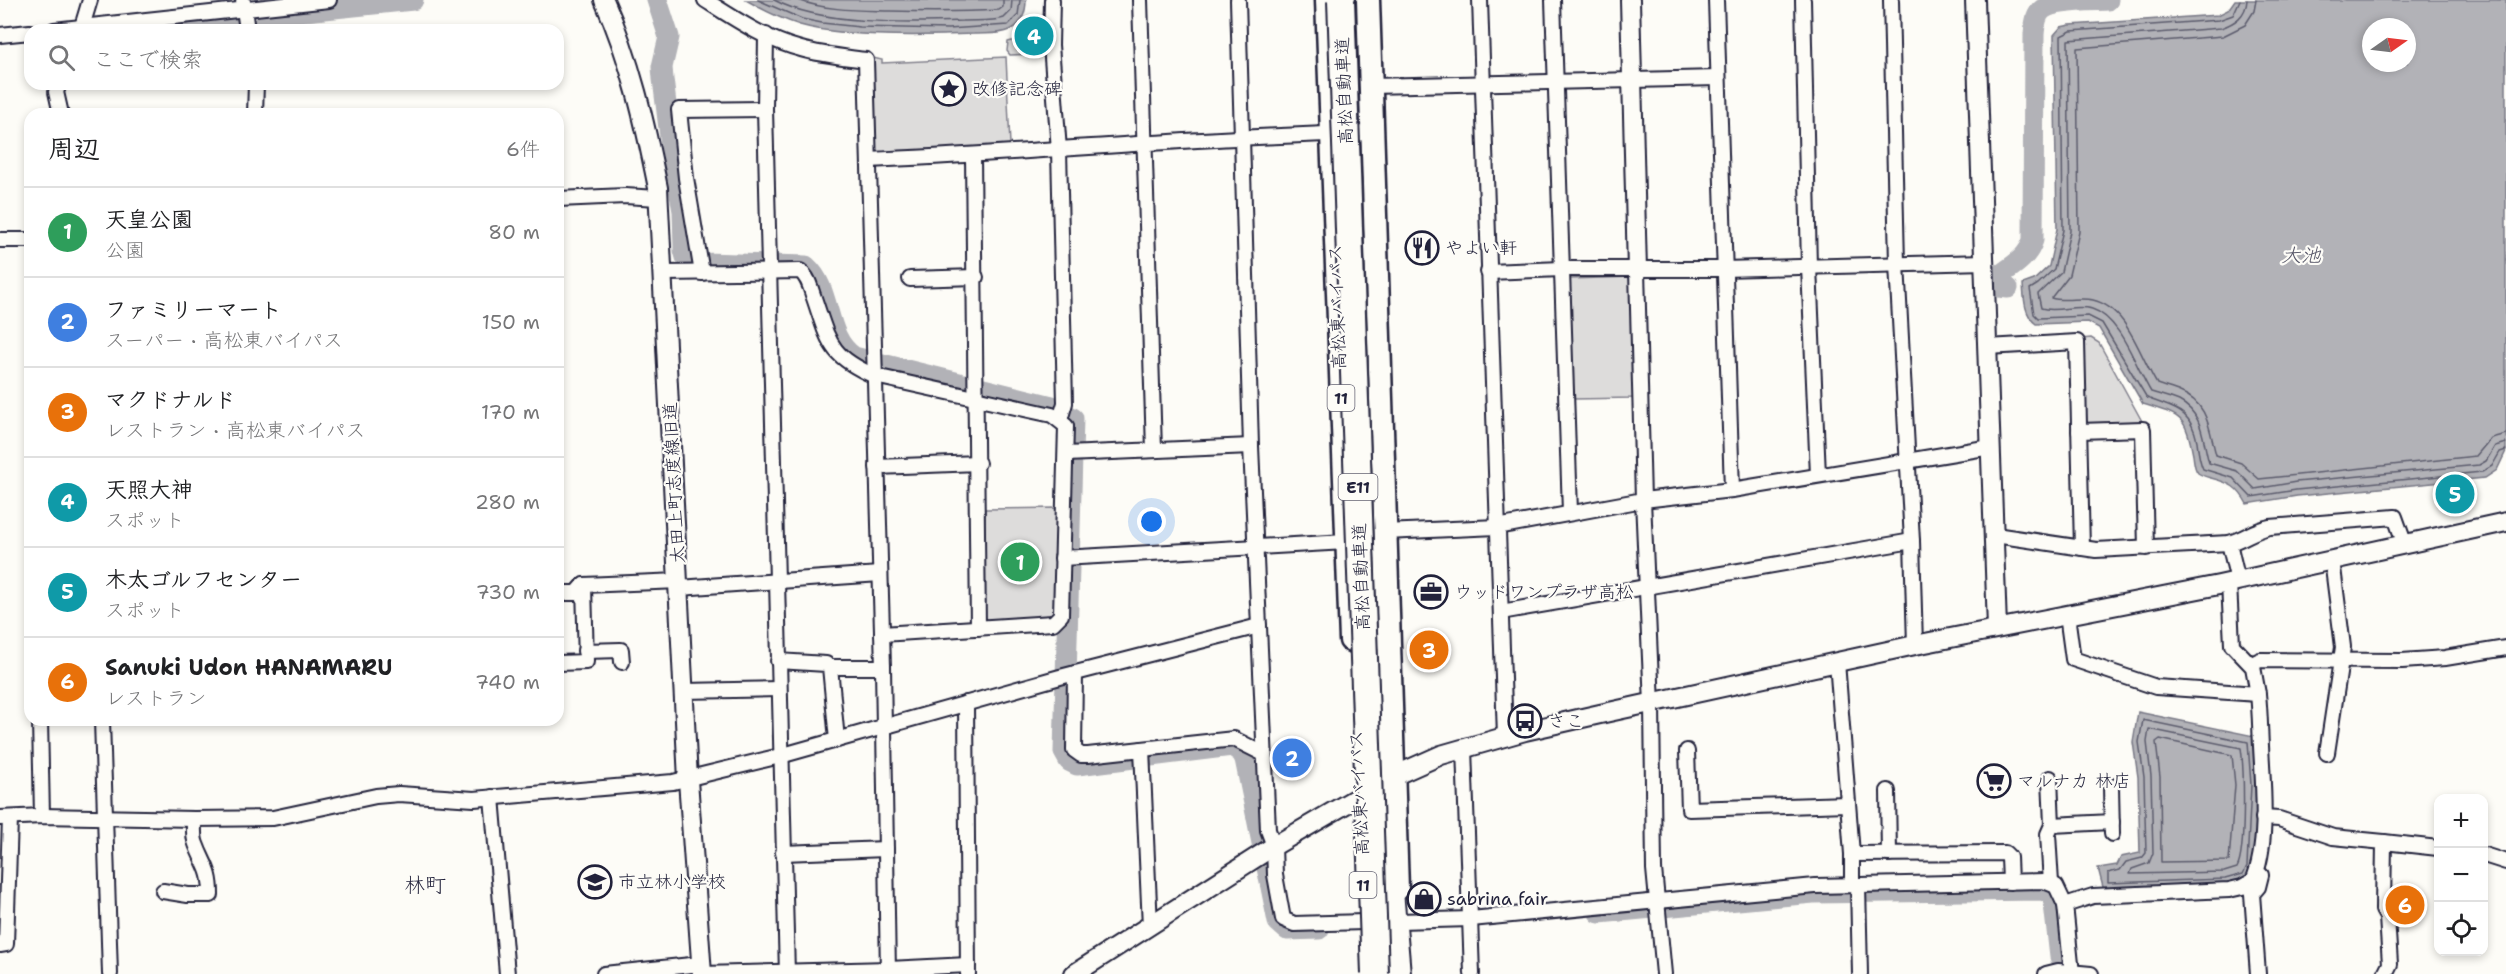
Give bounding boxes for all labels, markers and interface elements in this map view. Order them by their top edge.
pin: 4 [1014,14,1054,58]
north arrow [2362,18,2416,72]
search box [24,24,564,90]
street label: 高松自動車道 [1330,37,1358,145]
icon: search [45,41,78,74]
text: ここで検索 [93,45,203,74]
place icon: 改修記念碑 [931,71,967,107]
place label: 改修記念碑 [972,77,1062,101]
text: 周辺 [48,131,100,166]
text: 6件 [506,136,540,162]
text: 天皇公園 [105,205,193,234]
text: 1 [63,219,72,245]
text: 80 m [488,219,540,245]
restaurant icon: やよい軒 [1404,230,1440,266]
place label: やよい軒 [1445,236,1517,260]
text: 公園 [105,237,145,263]
water label: 大池 [2281,242,2322,268]
street label: 高松東バイパス [1323,244,1351,370]
text: ファミリーマート [105,295,282,324]
text: 2 [61,309,75,335]
text: 150 m [482,309,540,335]
text: スーパー · 高松東バイパス [105,327,343,353]
text: マクドナルド [105,385,236,414]
road number: 11 [1328,385,1354,411]
text: 3 [61,399,75,425]
text: 170 m [481,399,540,425]
street label: 太田上町志度線旧道 [658,401,690,565]
text: レストラン · 高松東バイパス [105,417,365,443]
pin: 5 [2436,472,2474,516]
road number: E11 [1338,474,1378,500]
text: 天照大神 [105,475,193,504]
text: 4 [61,489,75,515]
text: 280 m [475,489,540,515]
text: スポット [105,507,185,533]
your location [1137,507,1166,536]
street label: 高松自動車道 [1347,523,1375,631]
pin: 1 [1000,540,1040,584]
text: 木太ゴルフセンター [105,565,302,594]
office icon: ウッドワンプラザ高松 [1413,574,1449,610]
text: 5 [61,579,74,605]
text: 730 m [476,579,540,605]
place label: ウッドワンプラザ高松 [1454,580,1634,604]
text: スポット [105,597,185,623]
pin: 3 [1410,628,1448,672]
text: Sanuki Udon HANAMARU [105,653,392,682]
text: 6 [61,669,75,695]
text: 740 m [475,669,540,695]
text: レストラン [105,685,207,711]
bus stop icon: さこ [1507,703,1543,739]
place label: さこ [1548,709,1584,733]
street label: 高松東バイパス [1344,730,1374,856]
pin: 2 [1272,736,1312,780]
supermarket icon: マルナカ 林店 [1976,763,2012,799]
place label: マルナカ 林店 [2017,769,2131,793]
map controls [2434,794,2488,956]
button: + [2434,794,2488,848]
button: − [2434,848,2488,902]
school or university icon: 市立林小学校 [577,864,613,900]
place label: 市立林小学校 [618,870,726,894]
district label: 林町 [404,871,446,899]
road number: 11 [1350,872,1376,898]
shop icon: sabrina fair [1406,881,1442,917]
pin: 6 [2386,882,2424,928]
place label: sabrina fair [1447,887,1548,911]
button: locate [2434,902,2488,956]

